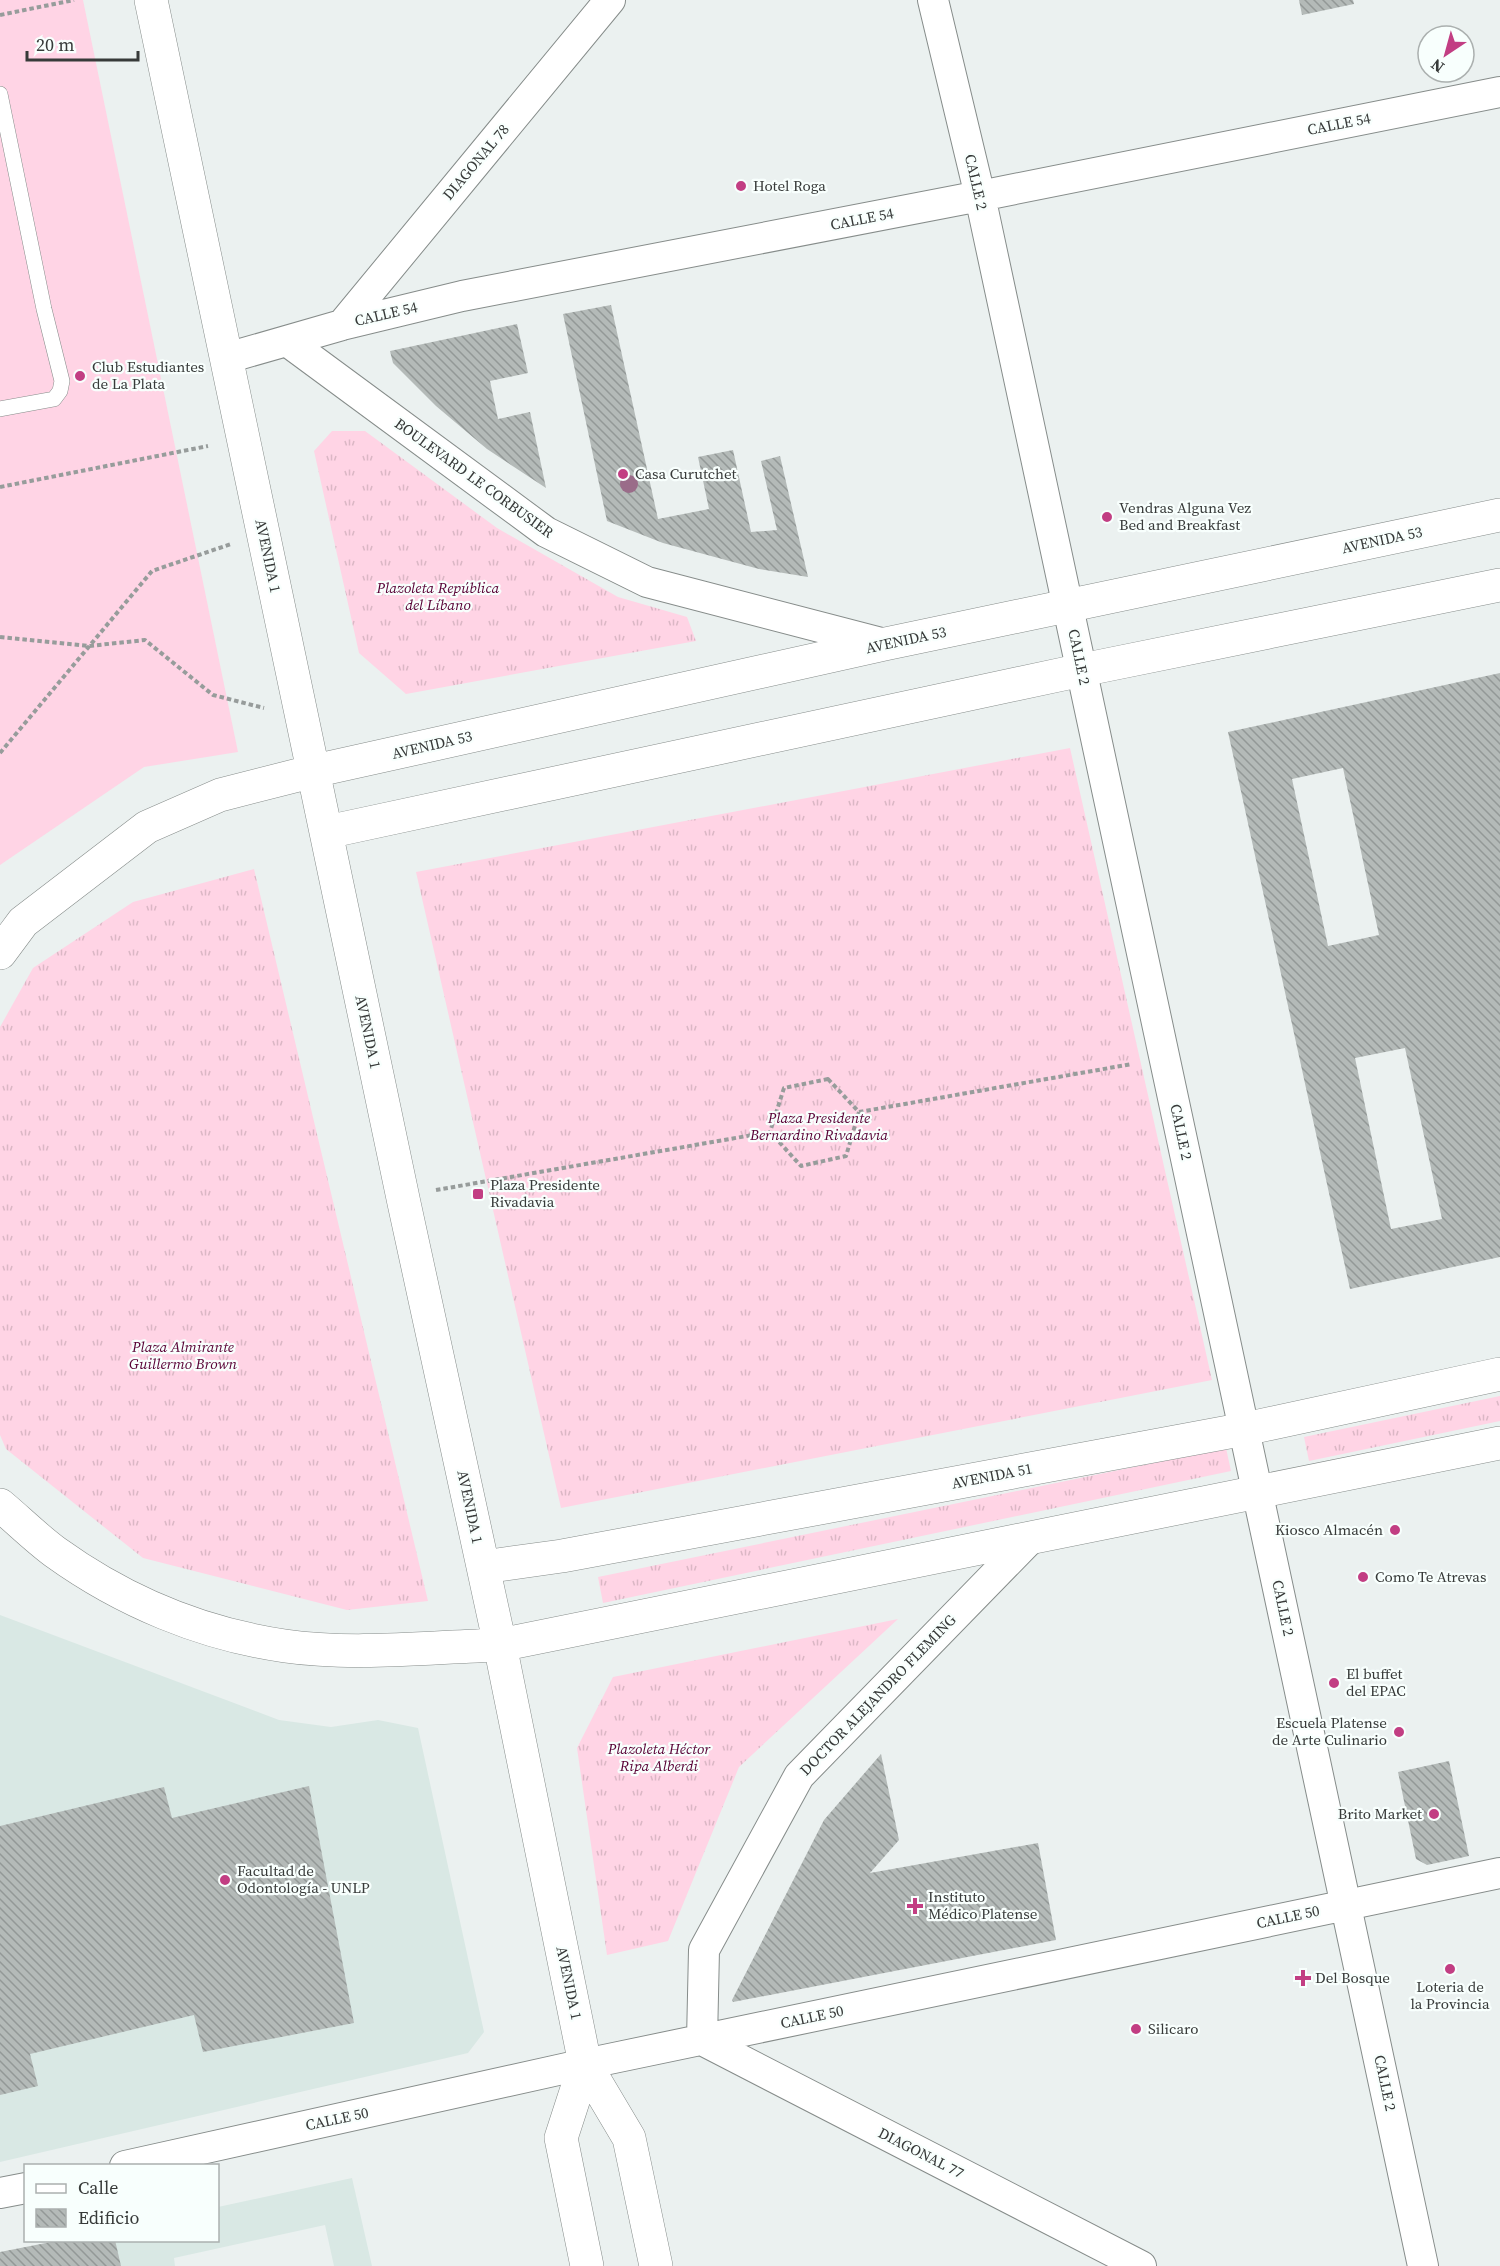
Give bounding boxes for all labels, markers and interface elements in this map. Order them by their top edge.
scale bar [27,24,138,62]
north arrow [1416,24,1476,84]
text: 20 m [36,32,74,57]
text: N [1426,54,1448,78]
street label: CALLE 54 [1305,107,1373,140]
street label: DIAGONAL 78 [438,119,514,204]
street label: CALLE 2 [960,152,993,212]
place label: Hotel Roga [753,175,826,196]
marker: Hotel Roga [734,179,748,193]
street label: CALLE 54 [828,202,896,235]
street label: CALLE 54 [352,296,420,331]
place label: Club Estudiantes de La Plata [92,356,204,394]
marker: Club Estudiantes de La Plata [73,369,87,383]
street label: BOULEVARD LE CORBUSIER [391,413,558,543]
place label: Casa Curutchet [635,463,737,484]
marker: Casa Curutchet [616,467,630,481]
place label: Vendras Alguna Vez Bed and Breakfast [1119,497,1251,535]
marker: Vendras Alguna Vez Bed and Breakfast [1100,510,1114,524]
street label: AVENIDA 1 [250,517,287,595]
street label: AVENIDA 53 [1340,521,1424,558]
park label: Plazoleta República del Líbano [376,577,500,615]
street label: AVENIDA 53 [864,621,948,658]
street label: CALLE 2 [1063,627,1096,687]
street label: AVENIDA 53 [390,725,474,764]
street label: AVENIDA 1 [350,993,387,1071]
street label: CALLE 2 [1165,1102,1198,1162]
park label: Plaza Presidente Bernardino Rivadavia [749,1107,888,1145]
place label: Plaza Presidente Rivadavia [490,1174,600,1212]
marker: Plaza Presidente Rivadavia [471,1187,485,1201]
park label: Plaza Almirante Guillermo Brown [129,1336,237,1374]
street label: AVENIDA 51 [950,1457,1034,1494]
street label: AVENIDA 1 [452,1468,489,1546]
place label: Kiosco Almacén [1275,1519,1383,1540]
marker: Kiosco Almacén [1388,1523,1402,1537]
place label: Como Te Atrevas [1375,1566,1487,1587]
marker: Como Te Atrevas [1356,1570,1370,1584]
street label: CALLE 2 [1267,1578,1300,1638]
street label: DOCTOR ALEJANDRO FLEMING [795,1609,960,1780]
place label: El buffet del EPAC [1346,1663,1406,1701]
marker: El buffet del EPAC [1327,1676,1341,1690]
place label: Escuela Platense de Arte Culinario [1272,1712,1387,1750]
marker: Escuela Platense de Arte Culinario [1392,1725,1406,1739]
park label: Plazoleta Héctor Ripa Alberdi [607,1738,711,1776]
place label: Brito Market [1338,1803,1422,1824]
marker: Brito Market [1427,1807,1441,1821]
place label: Facultad de Odontología - UNLP [237,1860,370,1898]
marker: Facultad de Odontología - UNLP [218,1873,232,1887]
place label: Instituto Médico Platense [928,1886,1038,1924]
marker: Instituto Médico Platense [906,1897,924,1915]
street label: CALLE 50 [1254,1900,1321,1933]
street label: AVENIDA 1 [551,1944,588,2022]
marker: Loteria de la Provincia [1443,1962,1457,1976]
place label: Del Bosque [1315,1967,1390,1988]
marker: Del Bosque [1296,1971,1310,1985]
place label: Loteria de la Provincia [1410,1976,1490,2014]
street label: CALLE 50 [778,2000,845,2033]
place label: Silicaro [1148,2018,1198,2039]
marker: Silicaro [1129,2022,1143,2036]
street label: CALLE 2 [1369,2053,1402,2113]
street label: CALLE 50 [303,2102,370,2135]
street label: DIAGONAL 77 [875,2122,968,2183]
legend [24,2164,219,2242]
text: Calle [78,2175,118,2200]
text: Edificio [78,2205,139,2230]

